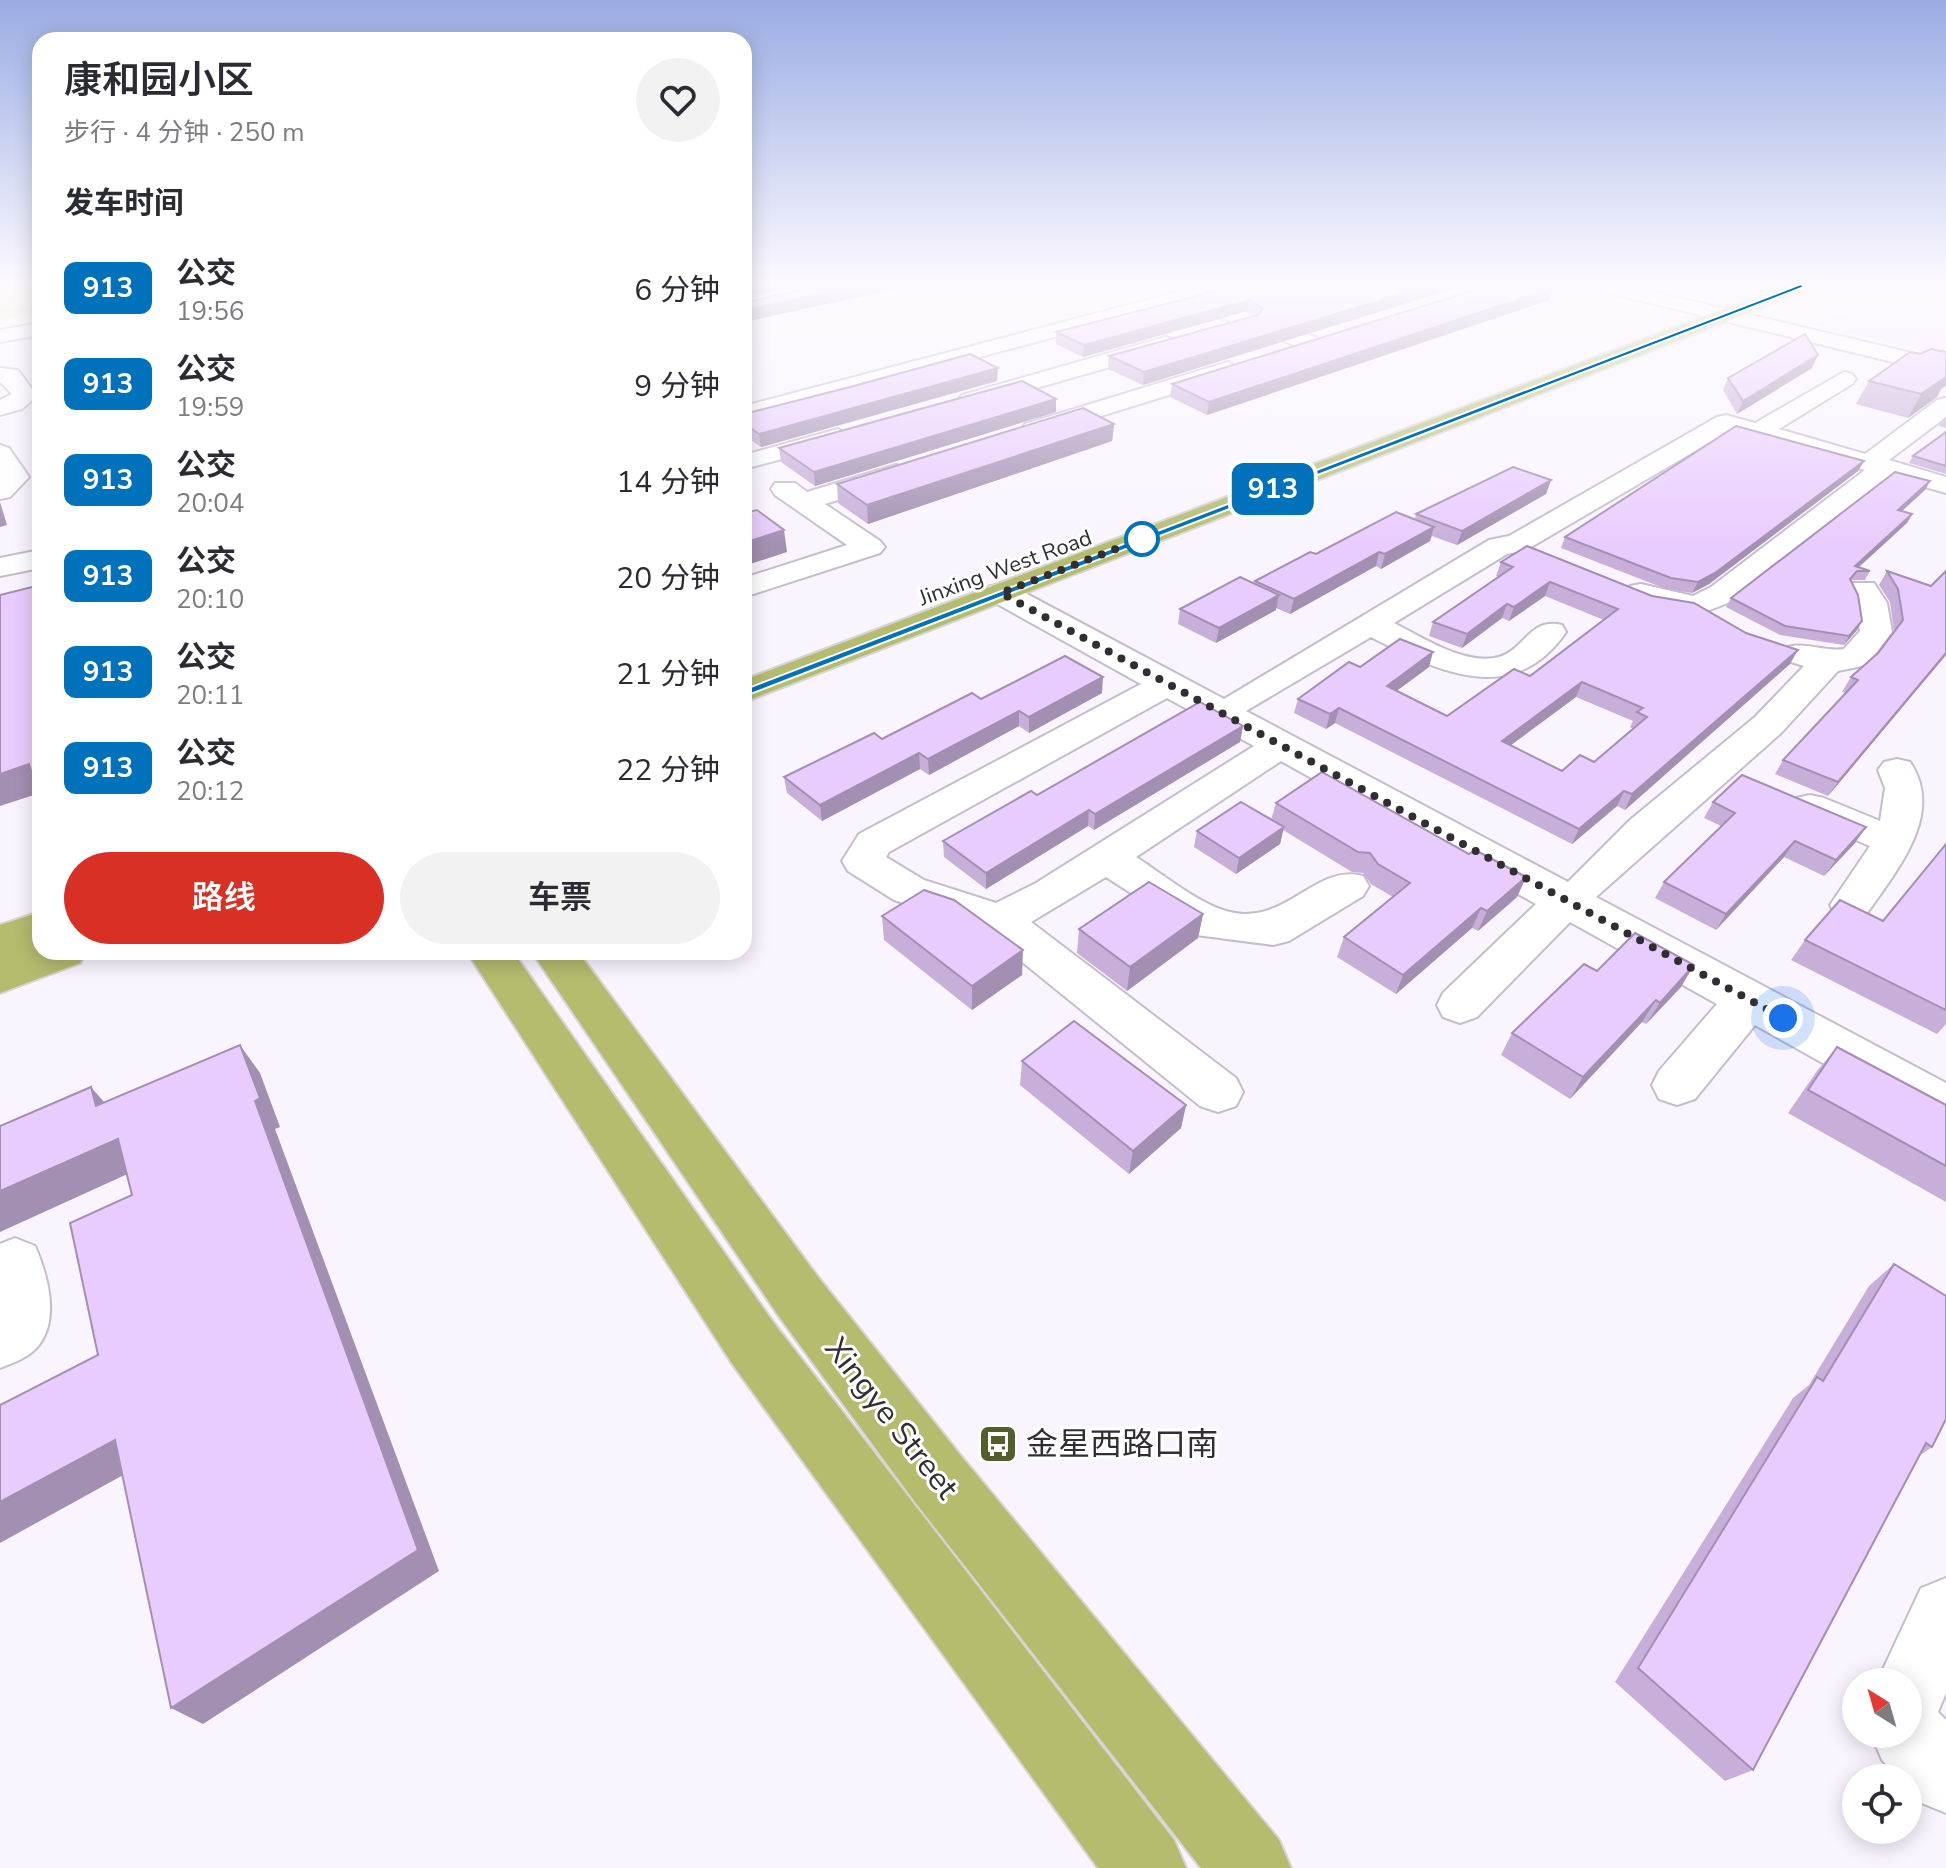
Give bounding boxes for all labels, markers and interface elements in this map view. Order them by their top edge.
text: 康和园小区 [64,55,254,106]
button: heart [636,58,720,142]
text: 步行 · 4 分钟 · 250 m [64,115,305,150]
text: 发车时间 [64,183,184,224]
text: 公交 [176,253,236,294]
text: 913 [83,269,133,307]
text: 6 分钟 [634,270,720,311]
text: 19:56 [176,294,244,329]
text: 公交 [176,349,236,390]
text: 913 [83,365,133,403]
text: 9 分钟 [634,366,720,407]
text: 19:59 [176,390,244,425]
text: 公交 [176,445,236,486]
text: 913 [83,461,133,499]
text: 14 分钟 [616,462,720,503]
line badge: 913 [1227,463,1319,515]
text: 913 [1248,470,1298,508]
text: 20:04 [176,486,244,521]
unlabelled marker [1125,522,1159,556]
street label: Jinxing West Road [914,523,1096,614]
text: 公交 [176,541,236,582]
text: 913 [83,557,133,595]
text: 20 分钟 [616,558,720,599]
text: 20:10 [176,582,244,617]
text: 公交 [176,637,236,678]
text: 913 [83,653,133,691]
text: 21 分钟 [616,654,720,695]
text: 20:11 [176,678,244,713]
text: 公交 [176,733,236,774]
text: 913 [83,749,133,787]
text: 22 分钟 [616,750,720,791]
text: 20:12 [176,774,244,809]
button: 路线 [64,852,384,944]
button: 车票 [400,852,720,944]
your location [1763,998,1803,1038]
street label: Xingye Street [815,1329,969,1509]
bus stop icon: 金星西路口南 [977,1423,1019,1465]
place label: 金星西路口南 [1026,1423,1218,1466]
north arrow [1842,1668,1922,1748]
map controls [1842,1668,1922,1844]
button: locate [1842,1764,1922,1844]

